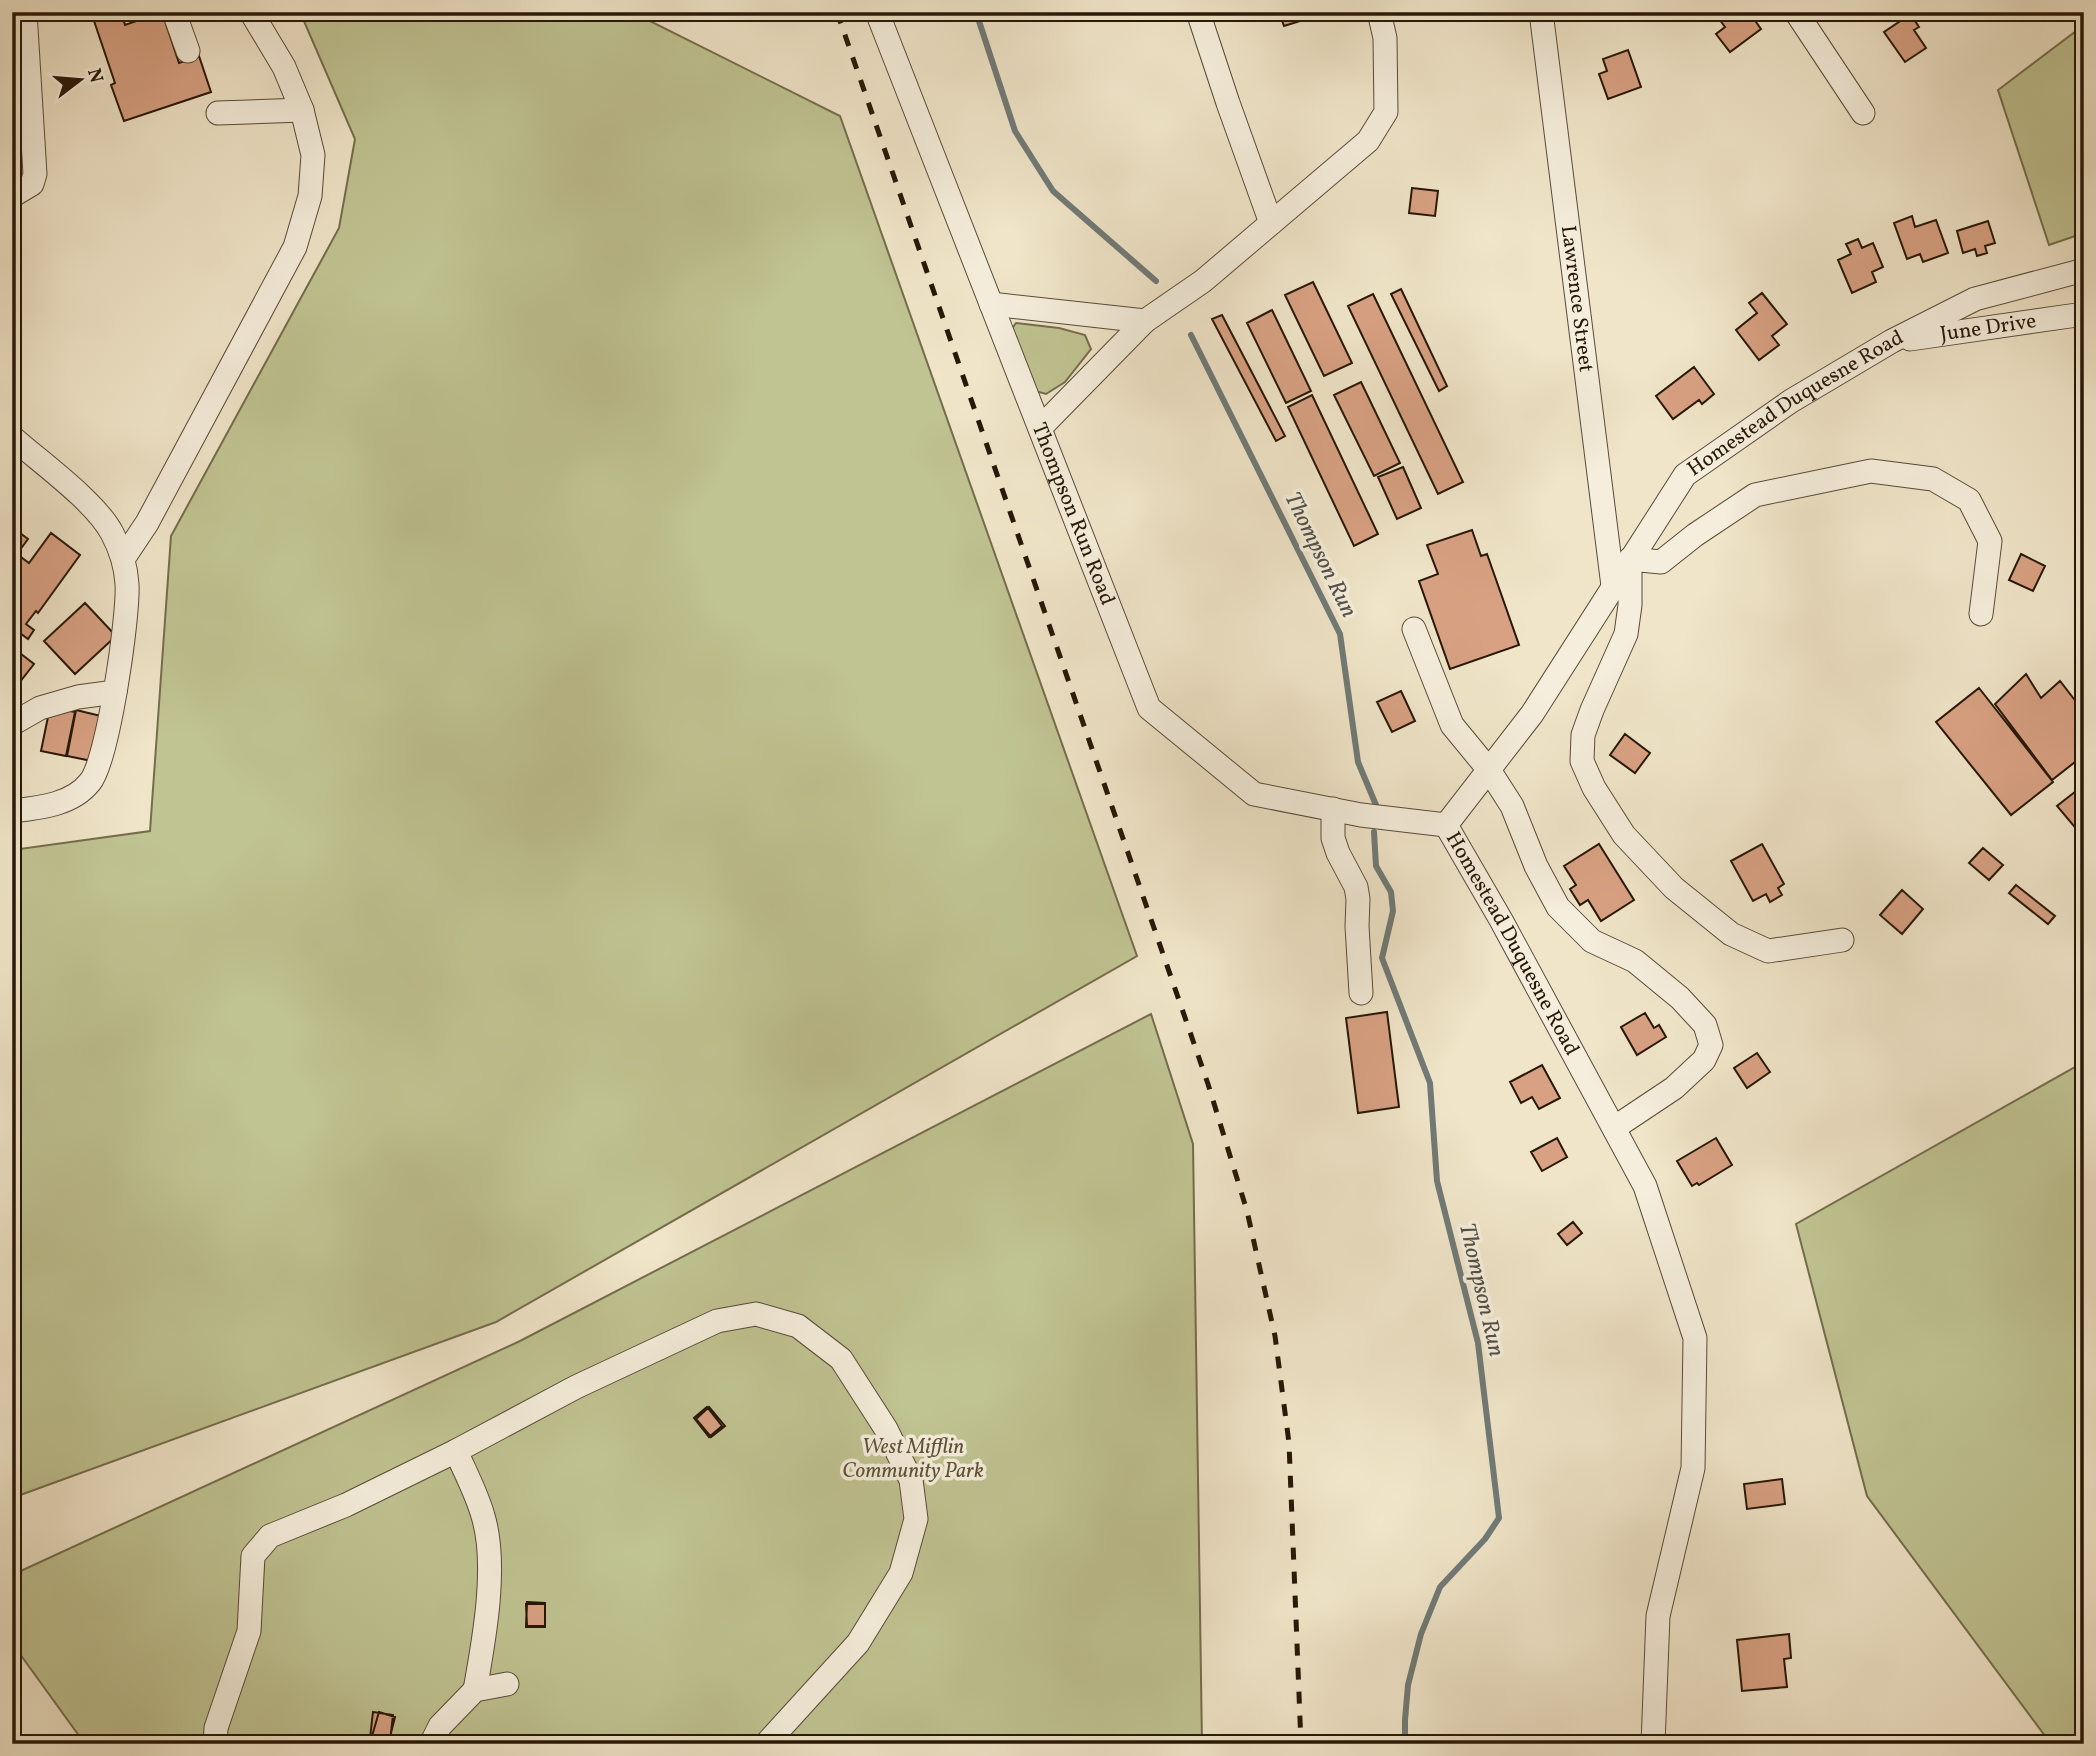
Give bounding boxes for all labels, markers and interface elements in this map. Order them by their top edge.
north arrow [46,46,116,116]
text: N [80,66,109,86]
street label: Lawrence Street [1553,224,1601,374]
street label: June Drive [1938,307,2038,349]
street label: Homestead Duquesne Road [1681,323,1908,484]
street label: Thompson Run Road [1024,419,1122,609]
water label: Thompson Run [1276,487,1364,623]
street label: Homestead Duquesne Road [1438,826,1586,1061]
water label: Thompson Run [1450,1220,1512,1360]
park label: West Mifflin Community Park [842,1433,984,1486]

